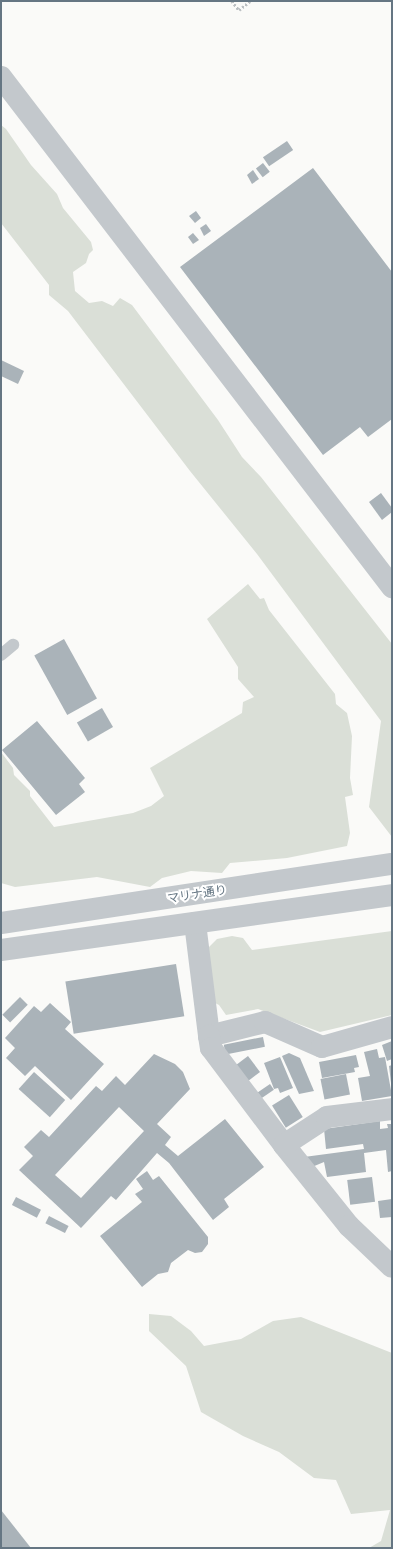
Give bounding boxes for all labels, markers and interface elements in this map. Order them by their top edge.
street label: マリナ通り [166,882,228,906]

